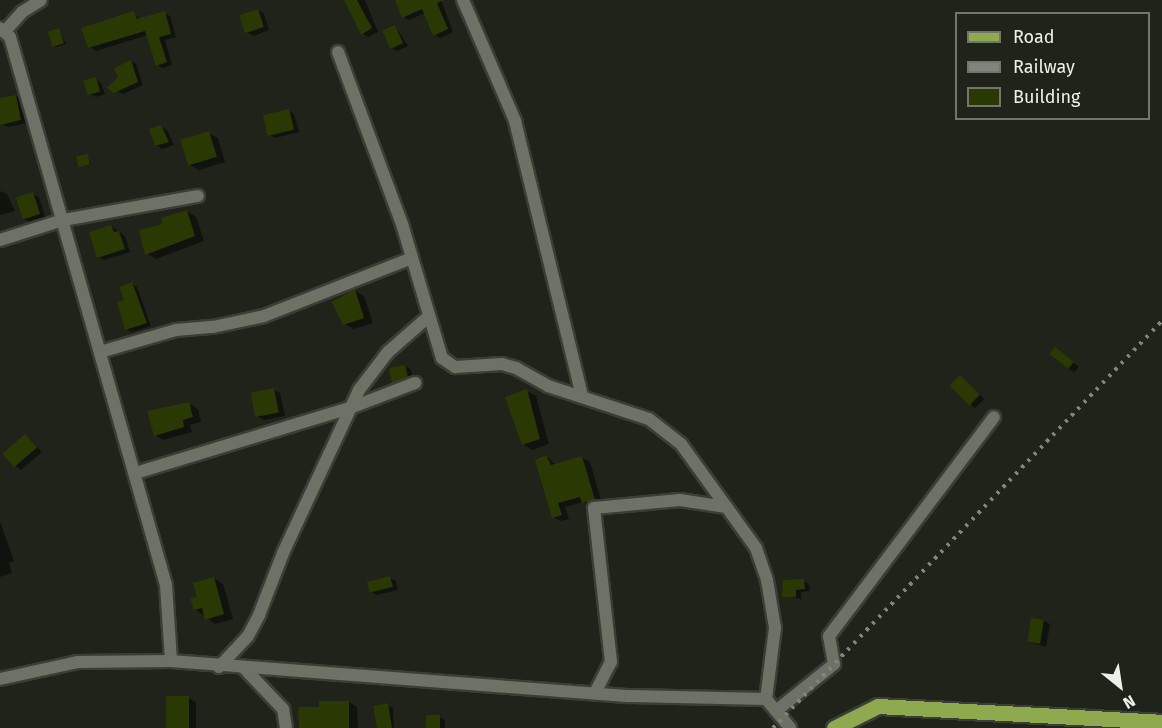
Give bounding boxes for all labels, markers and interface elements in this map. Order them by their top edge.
legend [955,12,1150,120]
text: Road [1013,26,1055,48]
text: Railway [1013,56,1075,78]
text: Building [1013,86,1080,108]
north arrow [1090,656,1150,716]
text: N [1120,691,1139,713]

